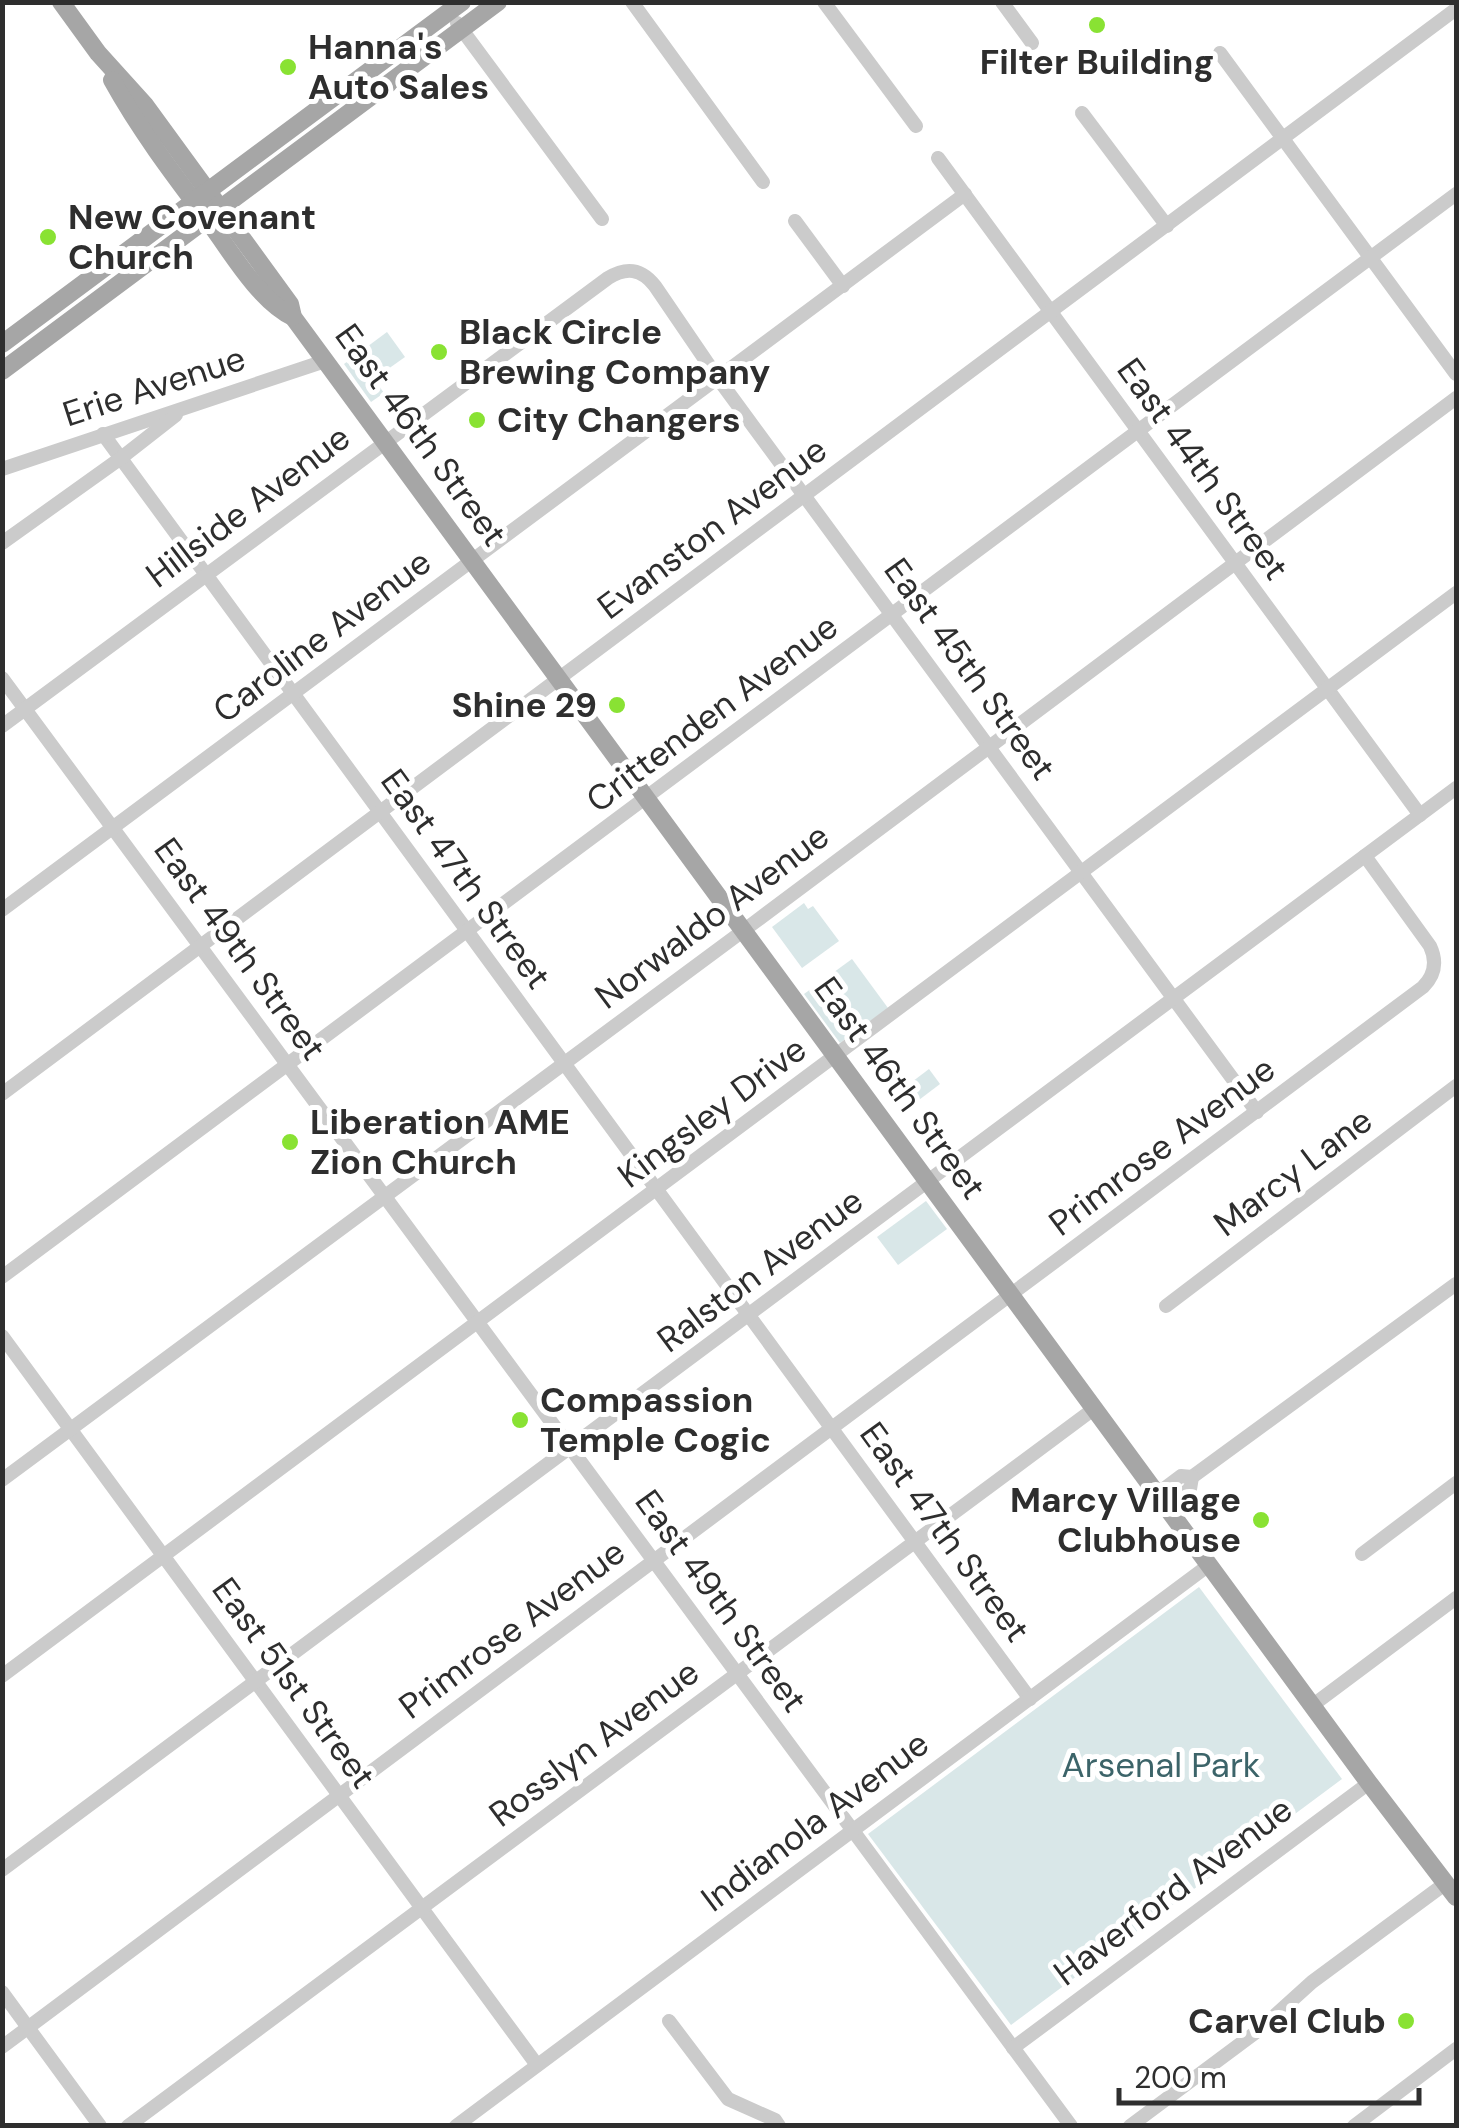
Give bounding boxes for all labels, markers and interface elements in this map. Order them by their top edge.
marker: Filter Building [1086,14,1108,36]
place label: Hanna's Auto Sales [308,24,489,110]
place label: Filter Building [980,39,1214,85]
marker: Hanna's Auto Sales [277,56,299,78]
place label: New Covenant Church [68,194,316,280]
marker: New Covenant Church [37,226,59,248]
place label: Black Circle Brewing Company [459,309,770,395]
street label: East 46th Street [325,315,517,555]
street label: Erie Avenue [57,335,251,437]
marker: Black Circle Brewing Company [428,341,450,363]
street label: East 44th Street [1107,349,1299,589]
place label: City Changers [497,397,741,443]
marker: City Changers [466,409,488,431]
street label: Hillside Avenue [137,414,359,598]
street label: Evanston Avenue [588,427,836,629]
street label: Caroline Avenue [204,539,440,733]
street label: East 45th Street [874,549,1066,789]
street label: Crittenden Avenue [577,603,847,823]
place label: Shine 29 [451,682,597,728]
marker: Shine 29 [606,694,628,716]
street label: East 47th Street [371,760,561,998]
street label: Norwaldo Avenue [586,813,838,1019]
street label: East 49th Street [144,829,336,1069]
street label: East 46th Street [804,968,996,1208]
street label: Kingsley Drive [608,1026,816,1198]
street label: Primrose Avenue [1040,1046,1284,1246]
street label: Marcy Lane [1204,1097,1382,1247]
place label: Liberation AME Zion Church [310,1099,570,1185]
marker: Liberation AME Zion Church [279,1131,301,1153]
street label: Ralston Avenue [648,1178,872,1362]
place label: Compassion Temple Cogic [540,1377,771,1463]
marker: Compassion Temple Cogic [509,1409,531,1431]
street label: East 47th Street [850,1413,1040,1651]
place label: Marcy Village Clubhouse [1010,1477,1241,1563]
street label: East 49th Street [625,1481,817,1721]
marker: Marcy Village Clubhouse [1250,1509,1272,1531]
street label: Primrose Avenue [390,1529,634,1729]
street label: East 51st Street [202,1568,386,1798]
street label: Rosslyn Avenue [480,1649,708,1837]
street label: Indianola Avenue [692,1720,938,1922]
park label: Arsenal Park [1061,1742,1261,1788]
street label: Haverford Avenue [1045,1786,1301,1996]
place label: Carvel Club [1188,1998,1386,2044]
marker: Carvel Club [1395,2010,1417,2032]
scale bar [1119,2043,1419,2105]
text: 200 m [1134,2058,1227,2097]

